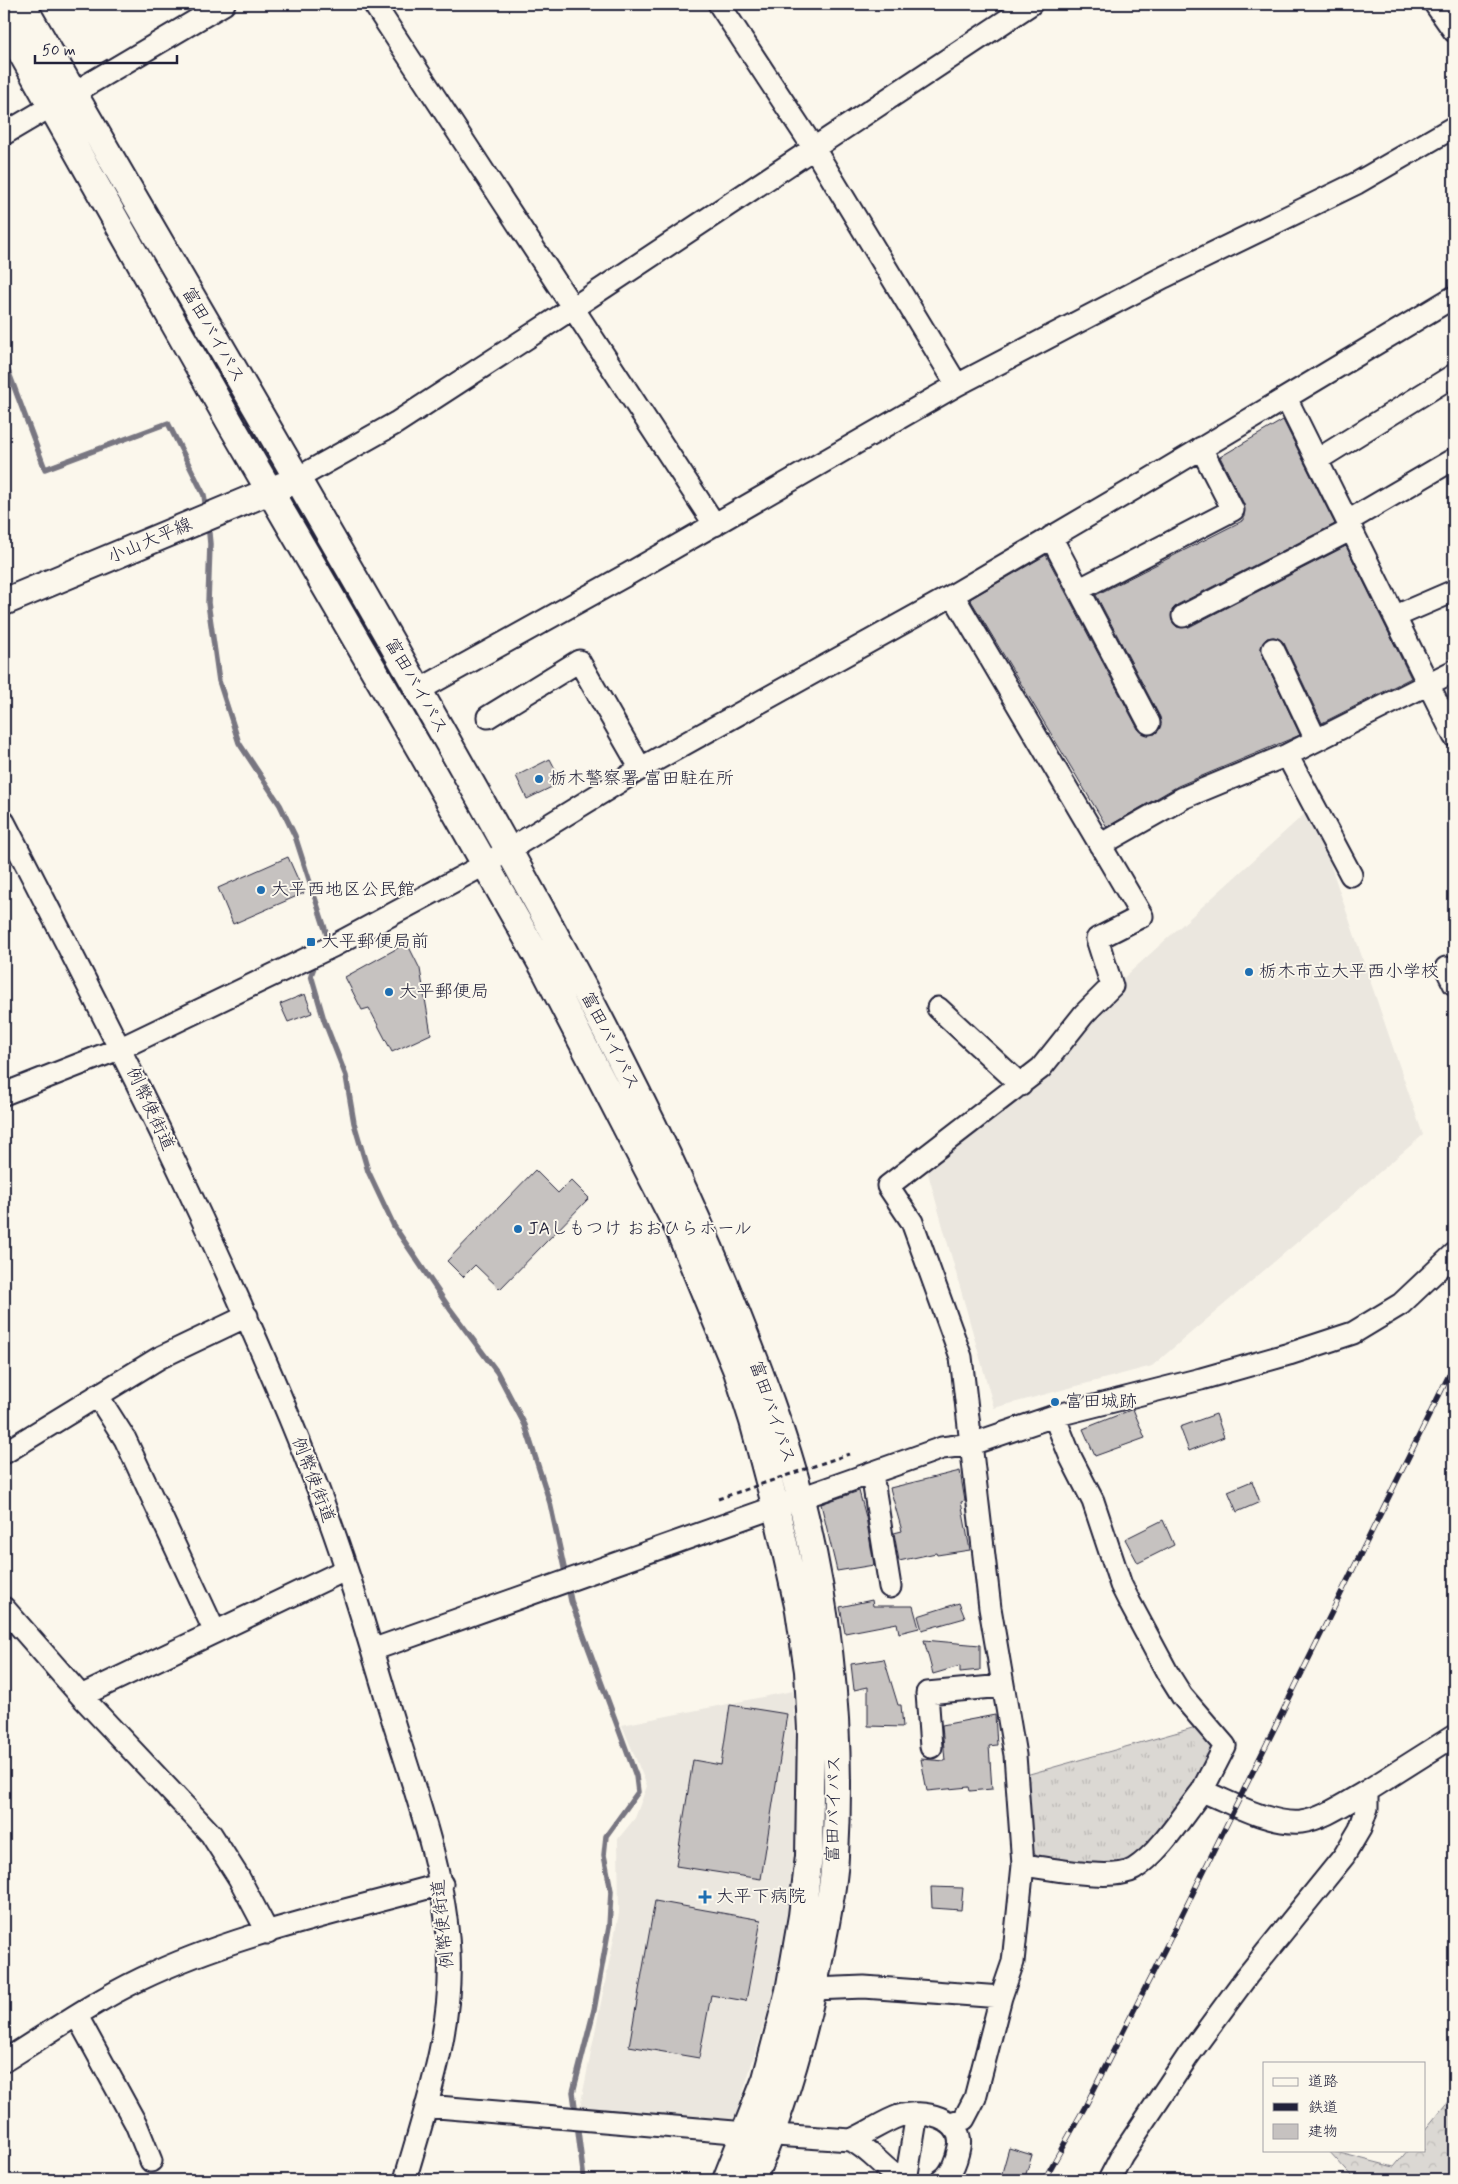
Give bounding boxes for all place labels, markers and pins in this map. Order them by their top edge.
place label: 栃木警察署 富田駐在所 [549,767,734,791]
marker: 栃木警察署 富田駐在所 [533,773,545,785]
place label: 大平西地区公民館 [271,878,415,902]
marker: 大平西地区公民館 [255,884,267,896]
place label: 大平郵便局前 [321,930,429,954]
marker: 大平郵便局前 [305,936,317,948]
place label: 栃木市立大平西小学校 [1259,960,1439,984]
marker: 栃木市立大平西小学校 [1243,966,1255,978]
place label: 大平郵便局 [399,980,489,1004]
marker: 大平郵便局 [383,986,395,998]
place label: JAしもつけ おおひらホール [528,1217,752,1241]
marker: JAしもつけ おおひらホール [512,1223,524,1235]
place label: 富田城跡 [1065,1390,1137,1414]
marker: 富田城跡 [1049,1396,1061,1408]
place label: 大平下病院 [716,1885,806,1909]
marker: 大平下病院 [698,1890,712,1904]

